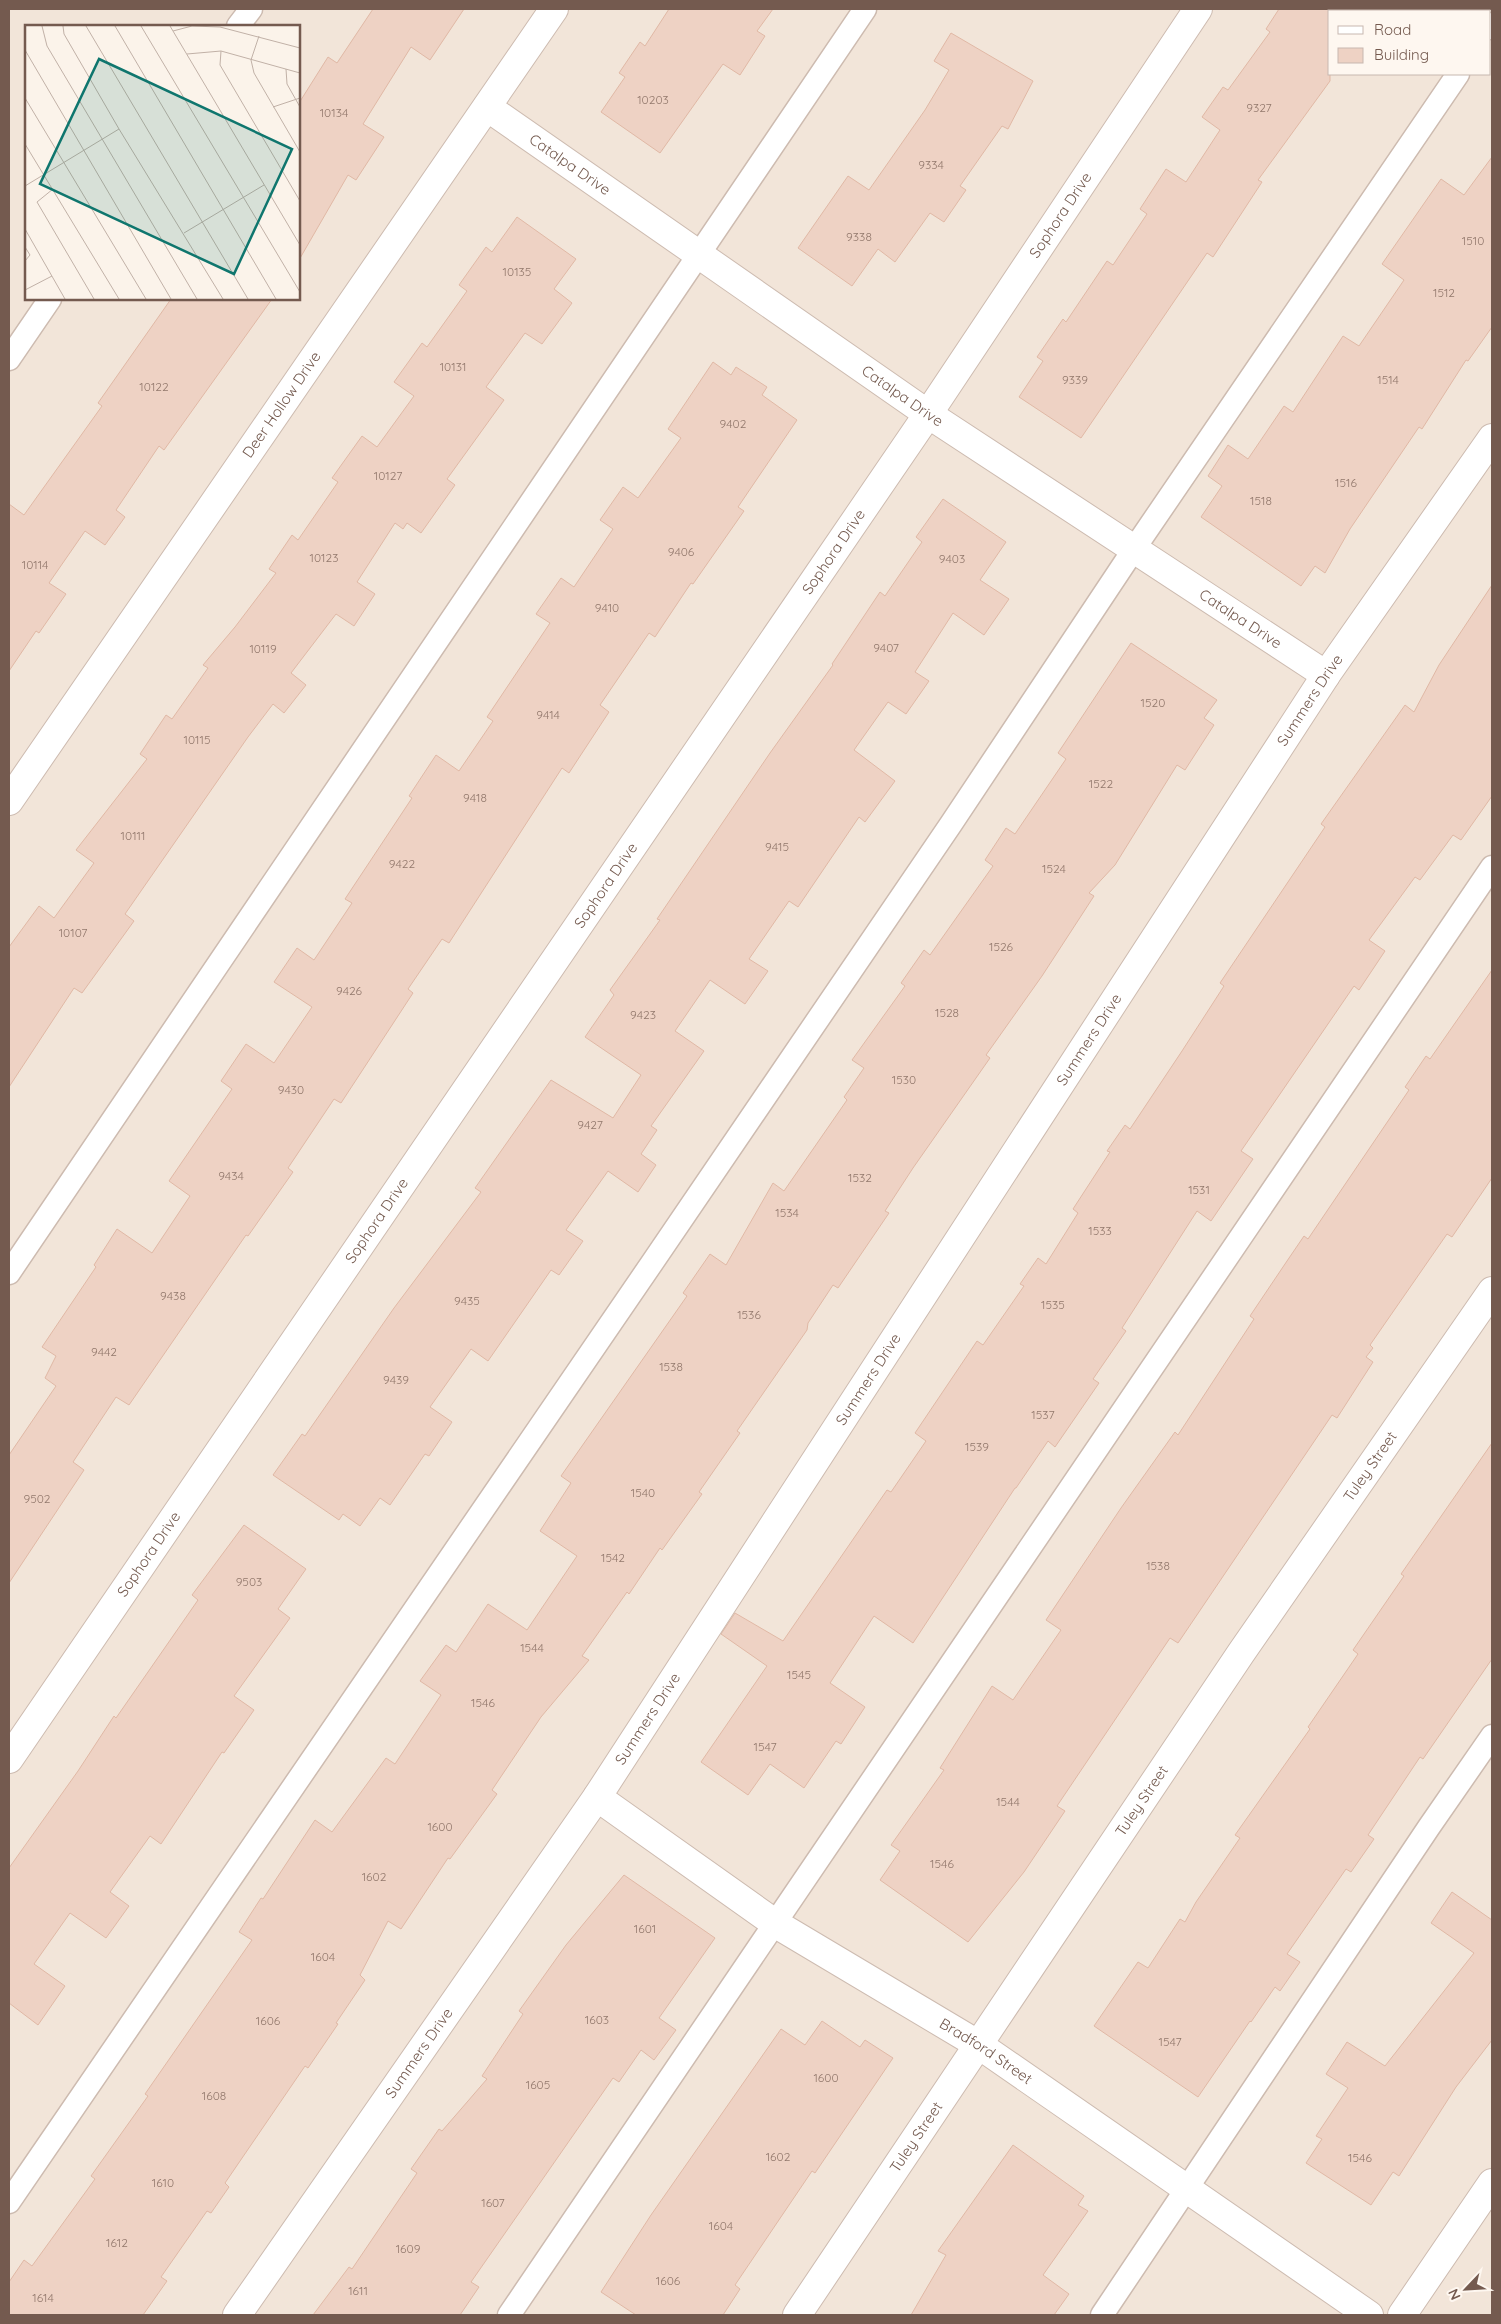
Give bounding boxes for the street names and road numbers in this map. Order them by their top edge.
street label: Catalpa Drive [526,129,615,199]
street label: Sophora Drive [1025,168,1096,261]
street label: Deer Hollow Drive [238,348,325,461]
street label: Catalpa Drive [858,361,947,430]
street label: Sophora Drive [798,505,869,598]
street label: Catalpa Drive [1196,585,1286,652]
street label: Summers Drive [1272,650,1347,749]
street label: Sophora Drive [570,839,641,931]
street label: Summers Drive [1052,990,1125,1089]
street label: Sophora Drive [341,1174,412,1267]
street label: Summers Drive [831,1329,905,1429]
street label: Tuley Street [1339,1427,1401,1505]
street label: Sophora Drive [113,1508,184,1600]
street label: Summers Drive [611,1669,684,1768]
street label: Tuley Street [1111,1762,1172,1840]
street label: Summers Drive [381,2004,457,2102]
street label: Bradford Street [936,2014,1036,2088]
street label: Tuley Street [885,2098,946,2176]

